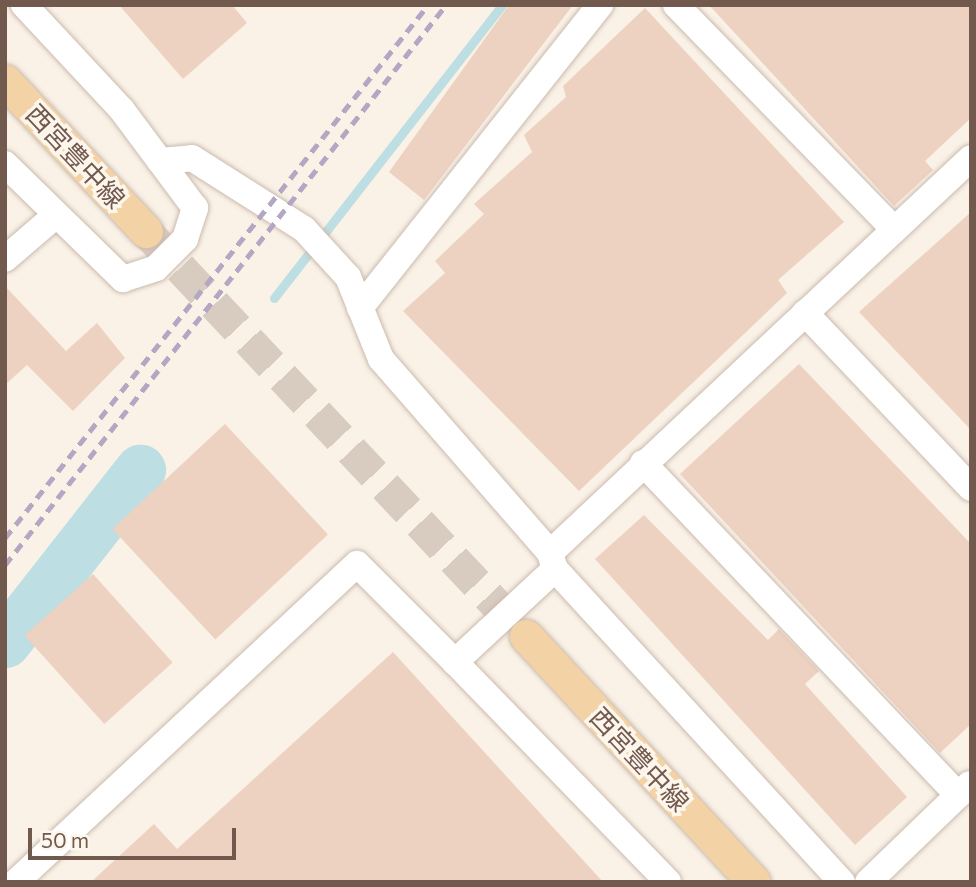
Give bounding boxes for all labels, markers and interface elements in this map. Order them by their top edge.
street label: 西宮豊中線 [20,98,132,214]
street label: 西宮豊中線 [584,701,696,817]
scale bar [32,814,240,858]
text: 50 m [41,827,89,852]

